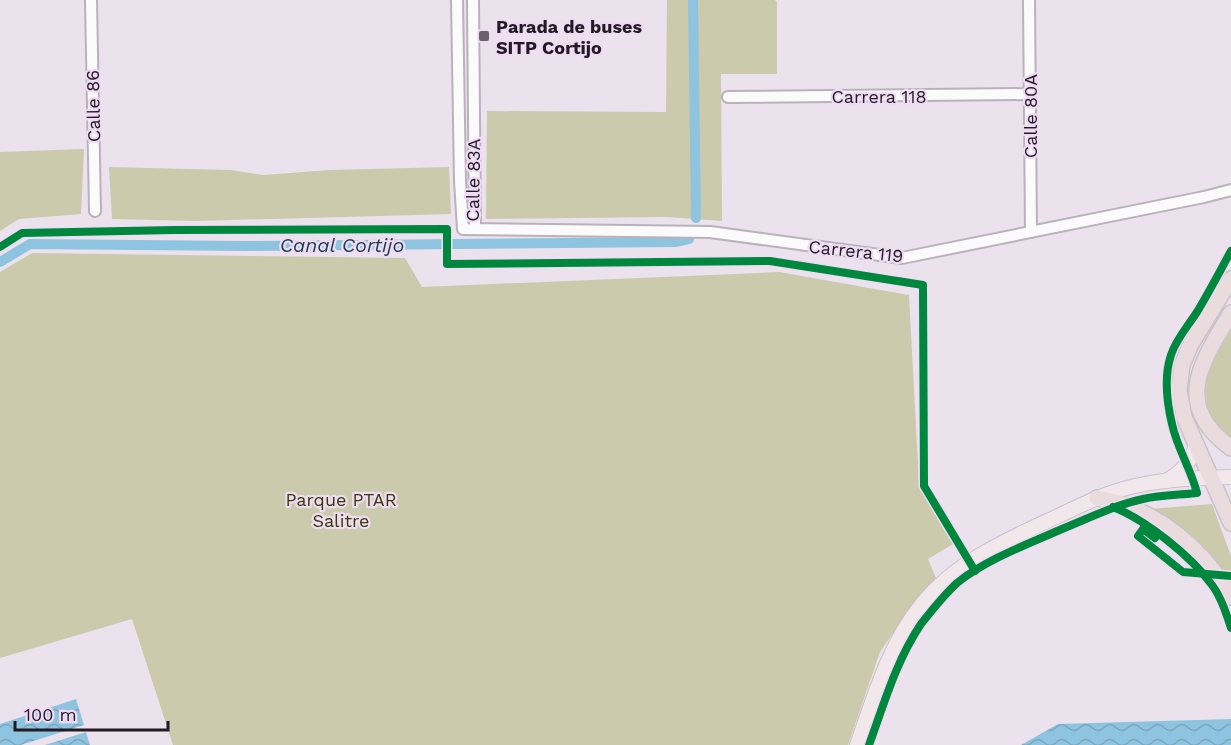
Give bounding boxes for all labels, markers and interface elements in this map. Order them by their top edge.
place label: Parada de buses SITP Cortijo [496,16,642,58]
marker: Parada de buses SITP Cortijo [477,29,491,43]
street label: Calle 86 [82,70,104,142]
street label: Calle 80A [1020,74,1041,158]
street label: Carrera 118 [831,86,927,107]
street label: Calle 83A [462,138,484,222]
water label: Canal Cortijo [280,233,404,257]
street label: Carrera 119 [808,236,904,266]
park label: Parque PTAR Salitre [285,489,397,531]
scale bar [15,694,168,732]
text: 100 m [24,704,77,725]

